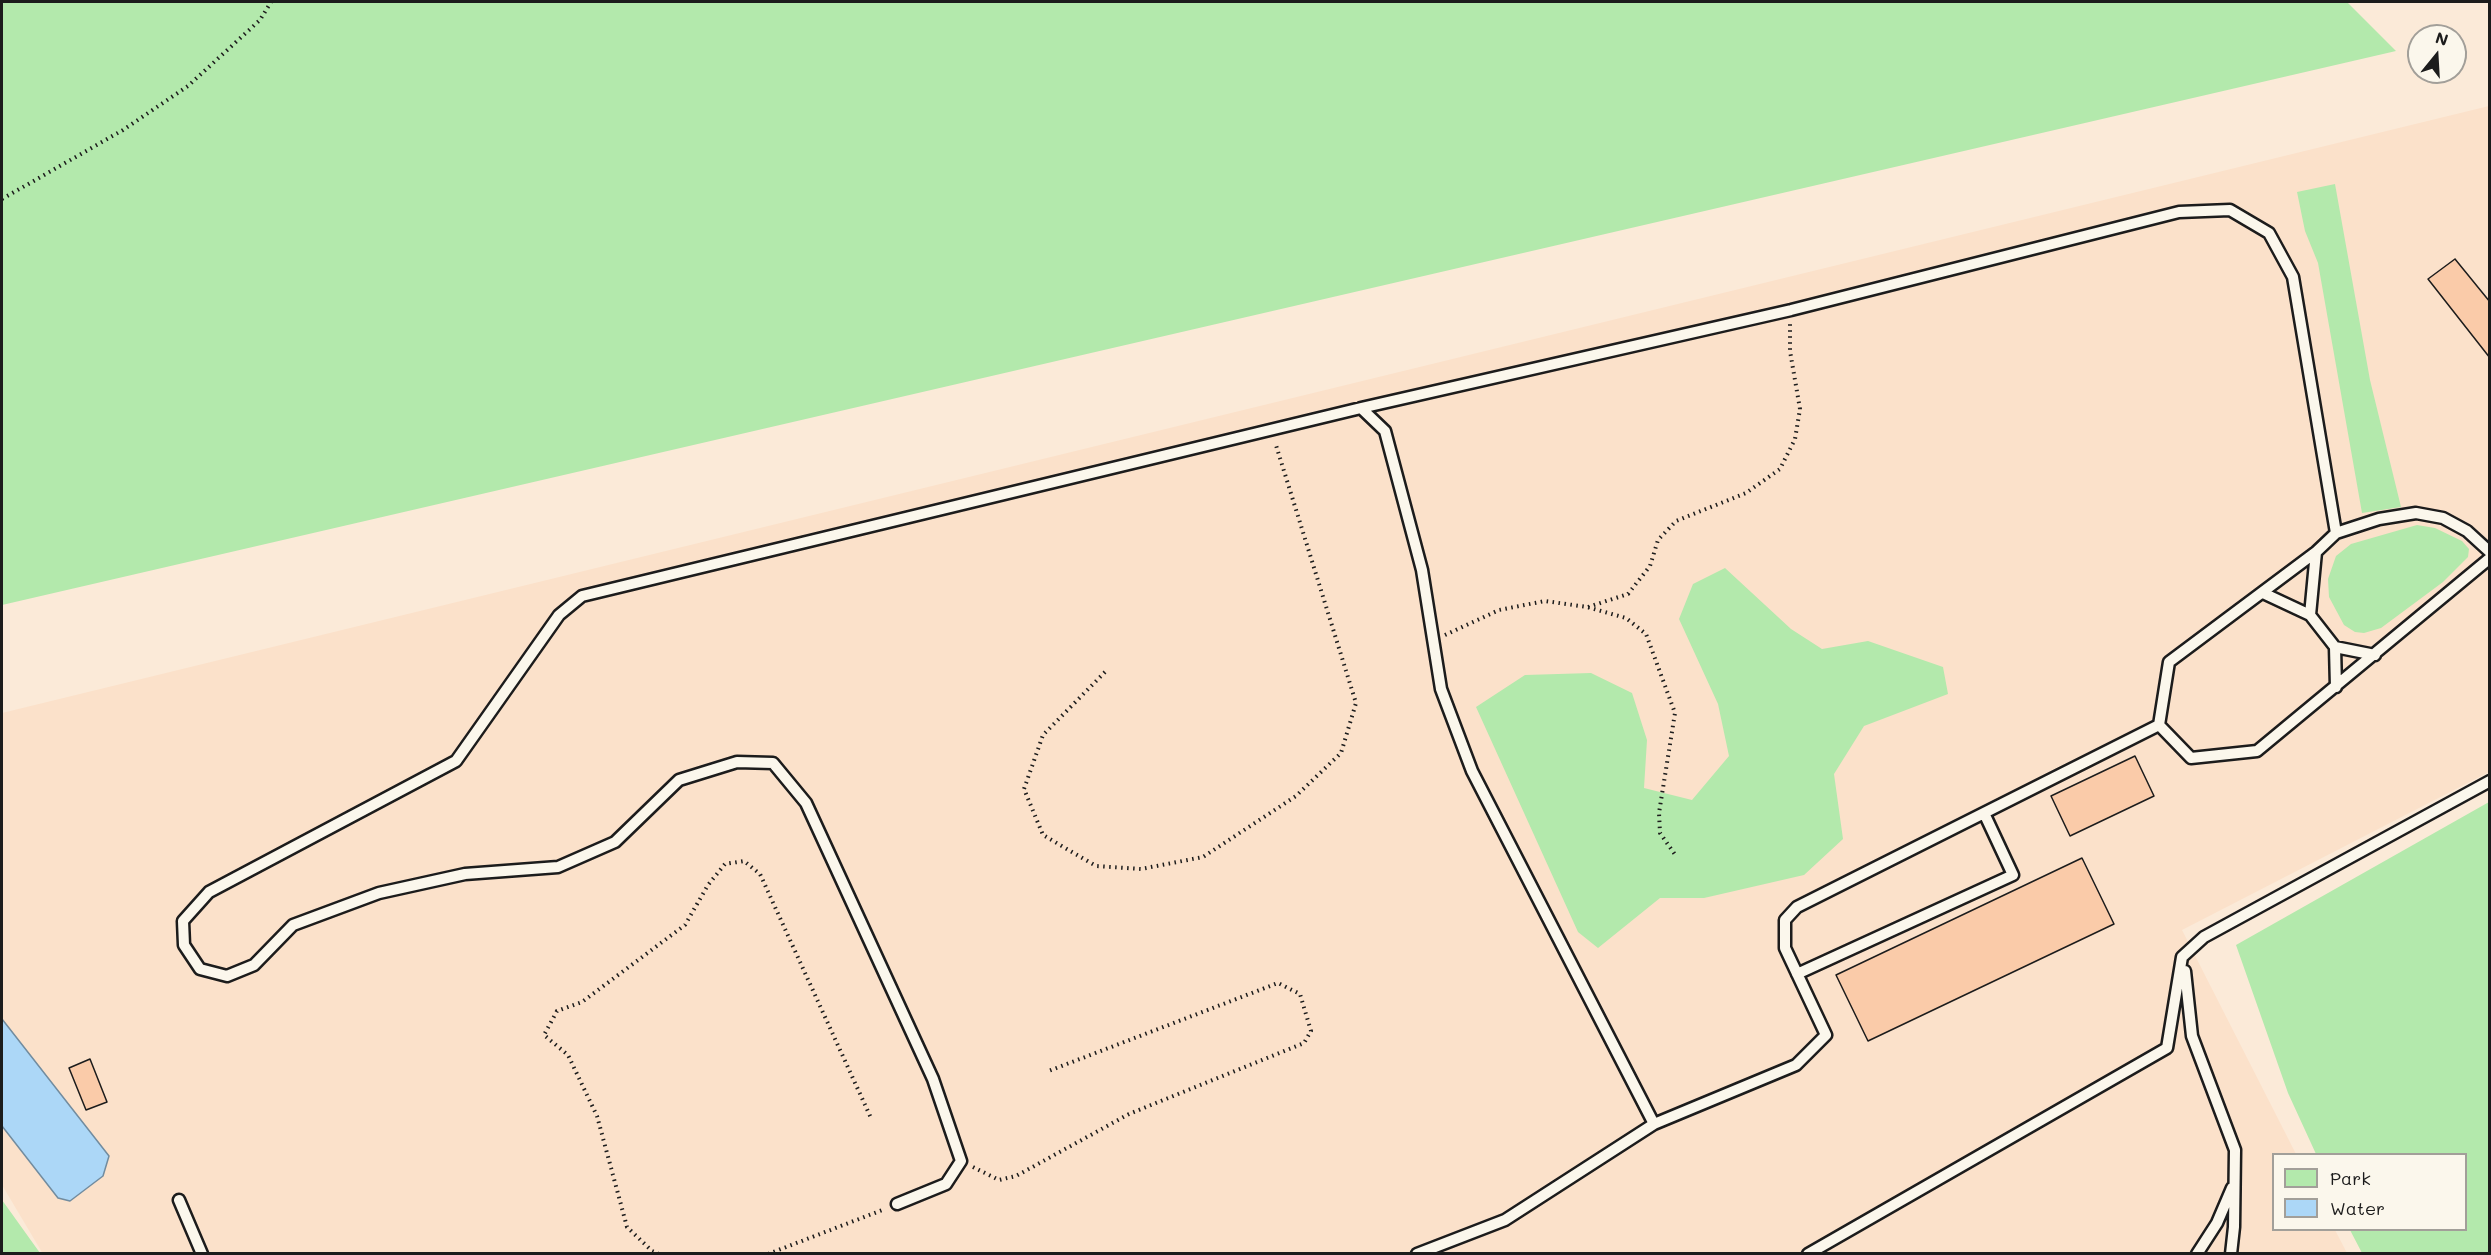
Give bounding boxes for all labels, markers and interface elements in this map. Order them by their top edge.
north arrow [2407,24,2467,84]
text: N [2433,26,2451,50]
legend [2272,1153,2467,1231]
text: Park [2330,1166,2371,1190]
text: Water [2330,1196,2385,1220]

